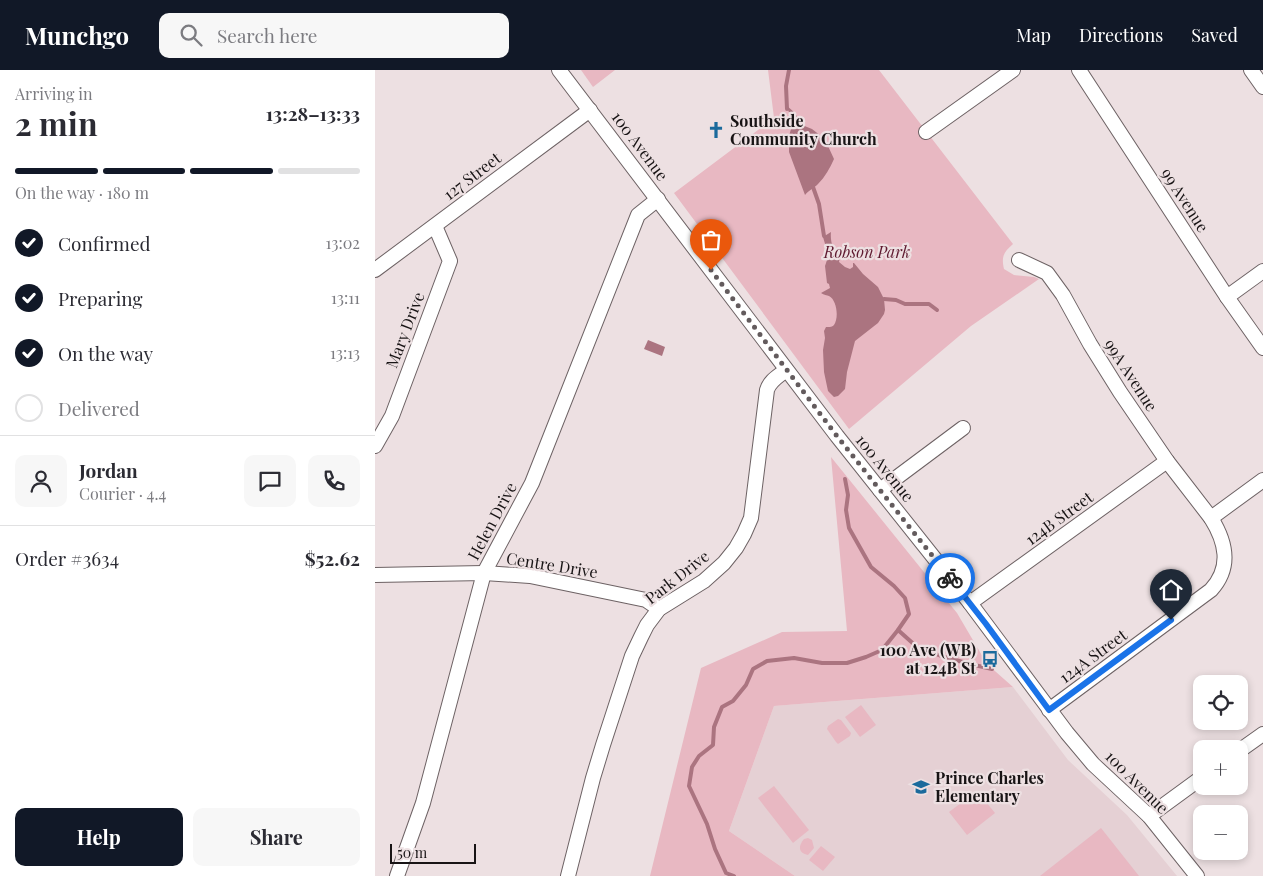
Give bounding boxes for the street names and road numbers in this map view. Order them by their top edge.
street label: 100 Avenue [608,107,673,185]
street label: 127 Street [439,147,505,204]
street label: 99 Avenue [1157,164,1214,236]
street label: Mary Drive [380,289,429,371]
street label: 99A Avenue [1100,334,1163,415]
street label: 100 Avenue [852,429,919,506]
street label: Helen Drive [462,478,521,563]
street label: 124B Street [1021,486,1097,549]
street label: Park Drive [640,545,713,608]
street label: Centre Drive [505,547,599,582]
street label: 124A Street [1055,624,1131,687]
street label: 100 Avenue [1101,745,1174,818]

